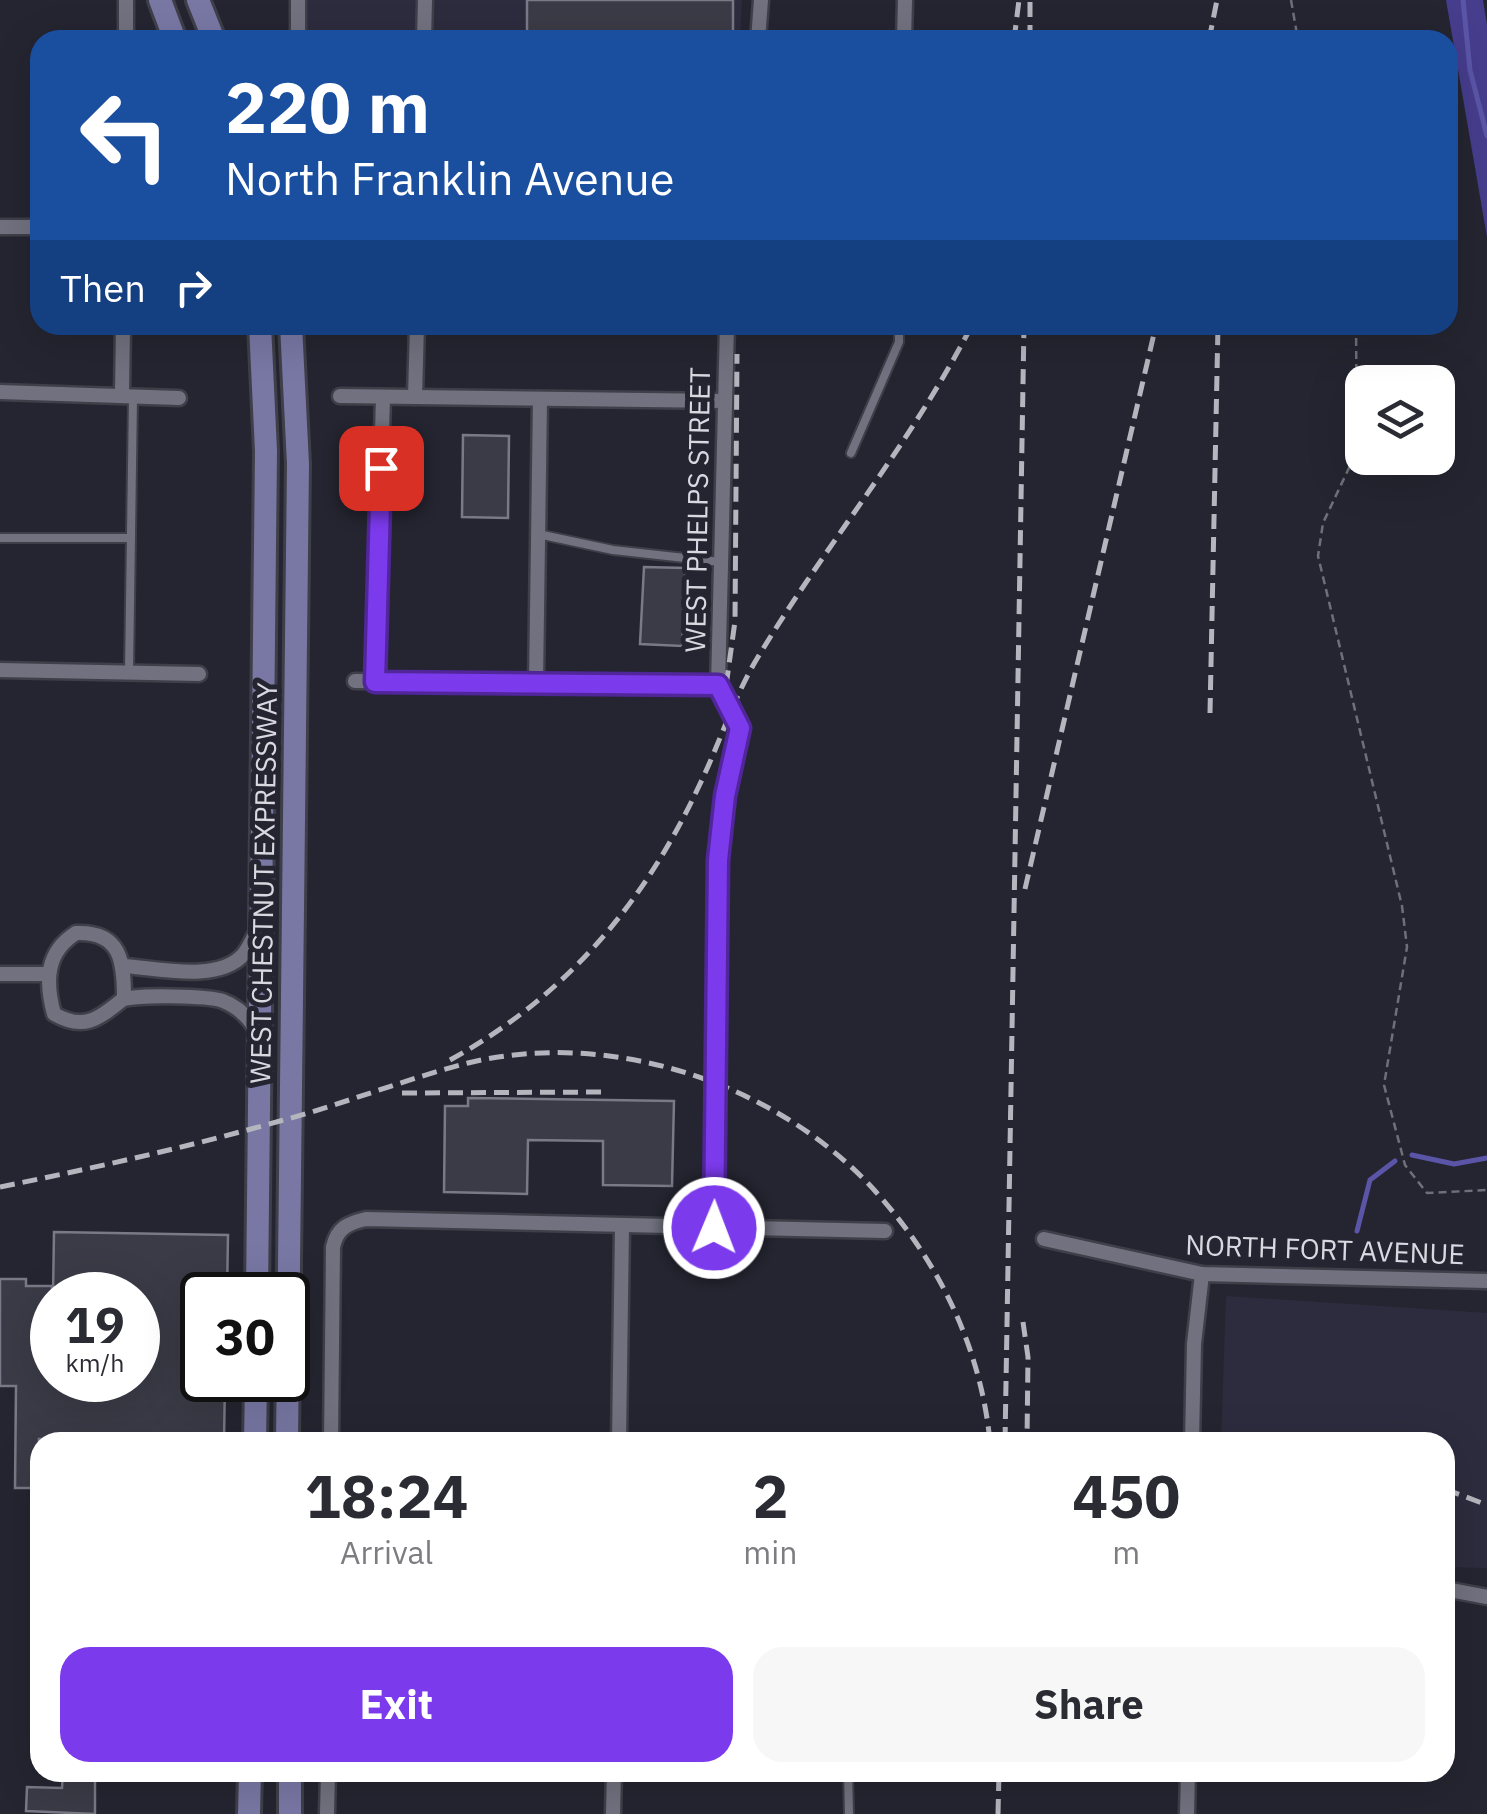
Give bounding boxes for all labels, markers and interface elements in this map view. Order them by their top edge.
text: 220 m [225,61,430,152]
icon: left [60,70,190,200]
text: North Franklin Avenue [225,149,675,207]
icon: right [166,260,221,315]
text: Then [60,263,146,312]
map controls [1345,365,1455,475]
button: layers [1345,365,1455,475]
street label: WEST PHELPS STREET [676,367,718,653]
pin [339,426,424,511]
icon: arrive [354,441,409,496]
street label: WEST CHESTNUT EXPRESSWAY [241,682,285,1084]
position arrow [662,1176,766,1280]
street label: NORTH FORT AVENUE [1185,1226,1465,1272]
speed limit sign: 30 [180,1272,310,1402]
text: 19 [65,1292,125,1357]
text: km/h [66,1346,124,1379]
text: 18:24 [305,1456,469,1535]
text: 2 [752,1456,788,1535]
text: 450 [1072,1456,1180,1535]
text: Arrival [340,1531,433,1573]
text: min [743,1531,797,1573]
text: m [1112,1531,1140,1573]
button: Exit [60,1647,733,1762]
button: Share [753,1647,1425,1762]

